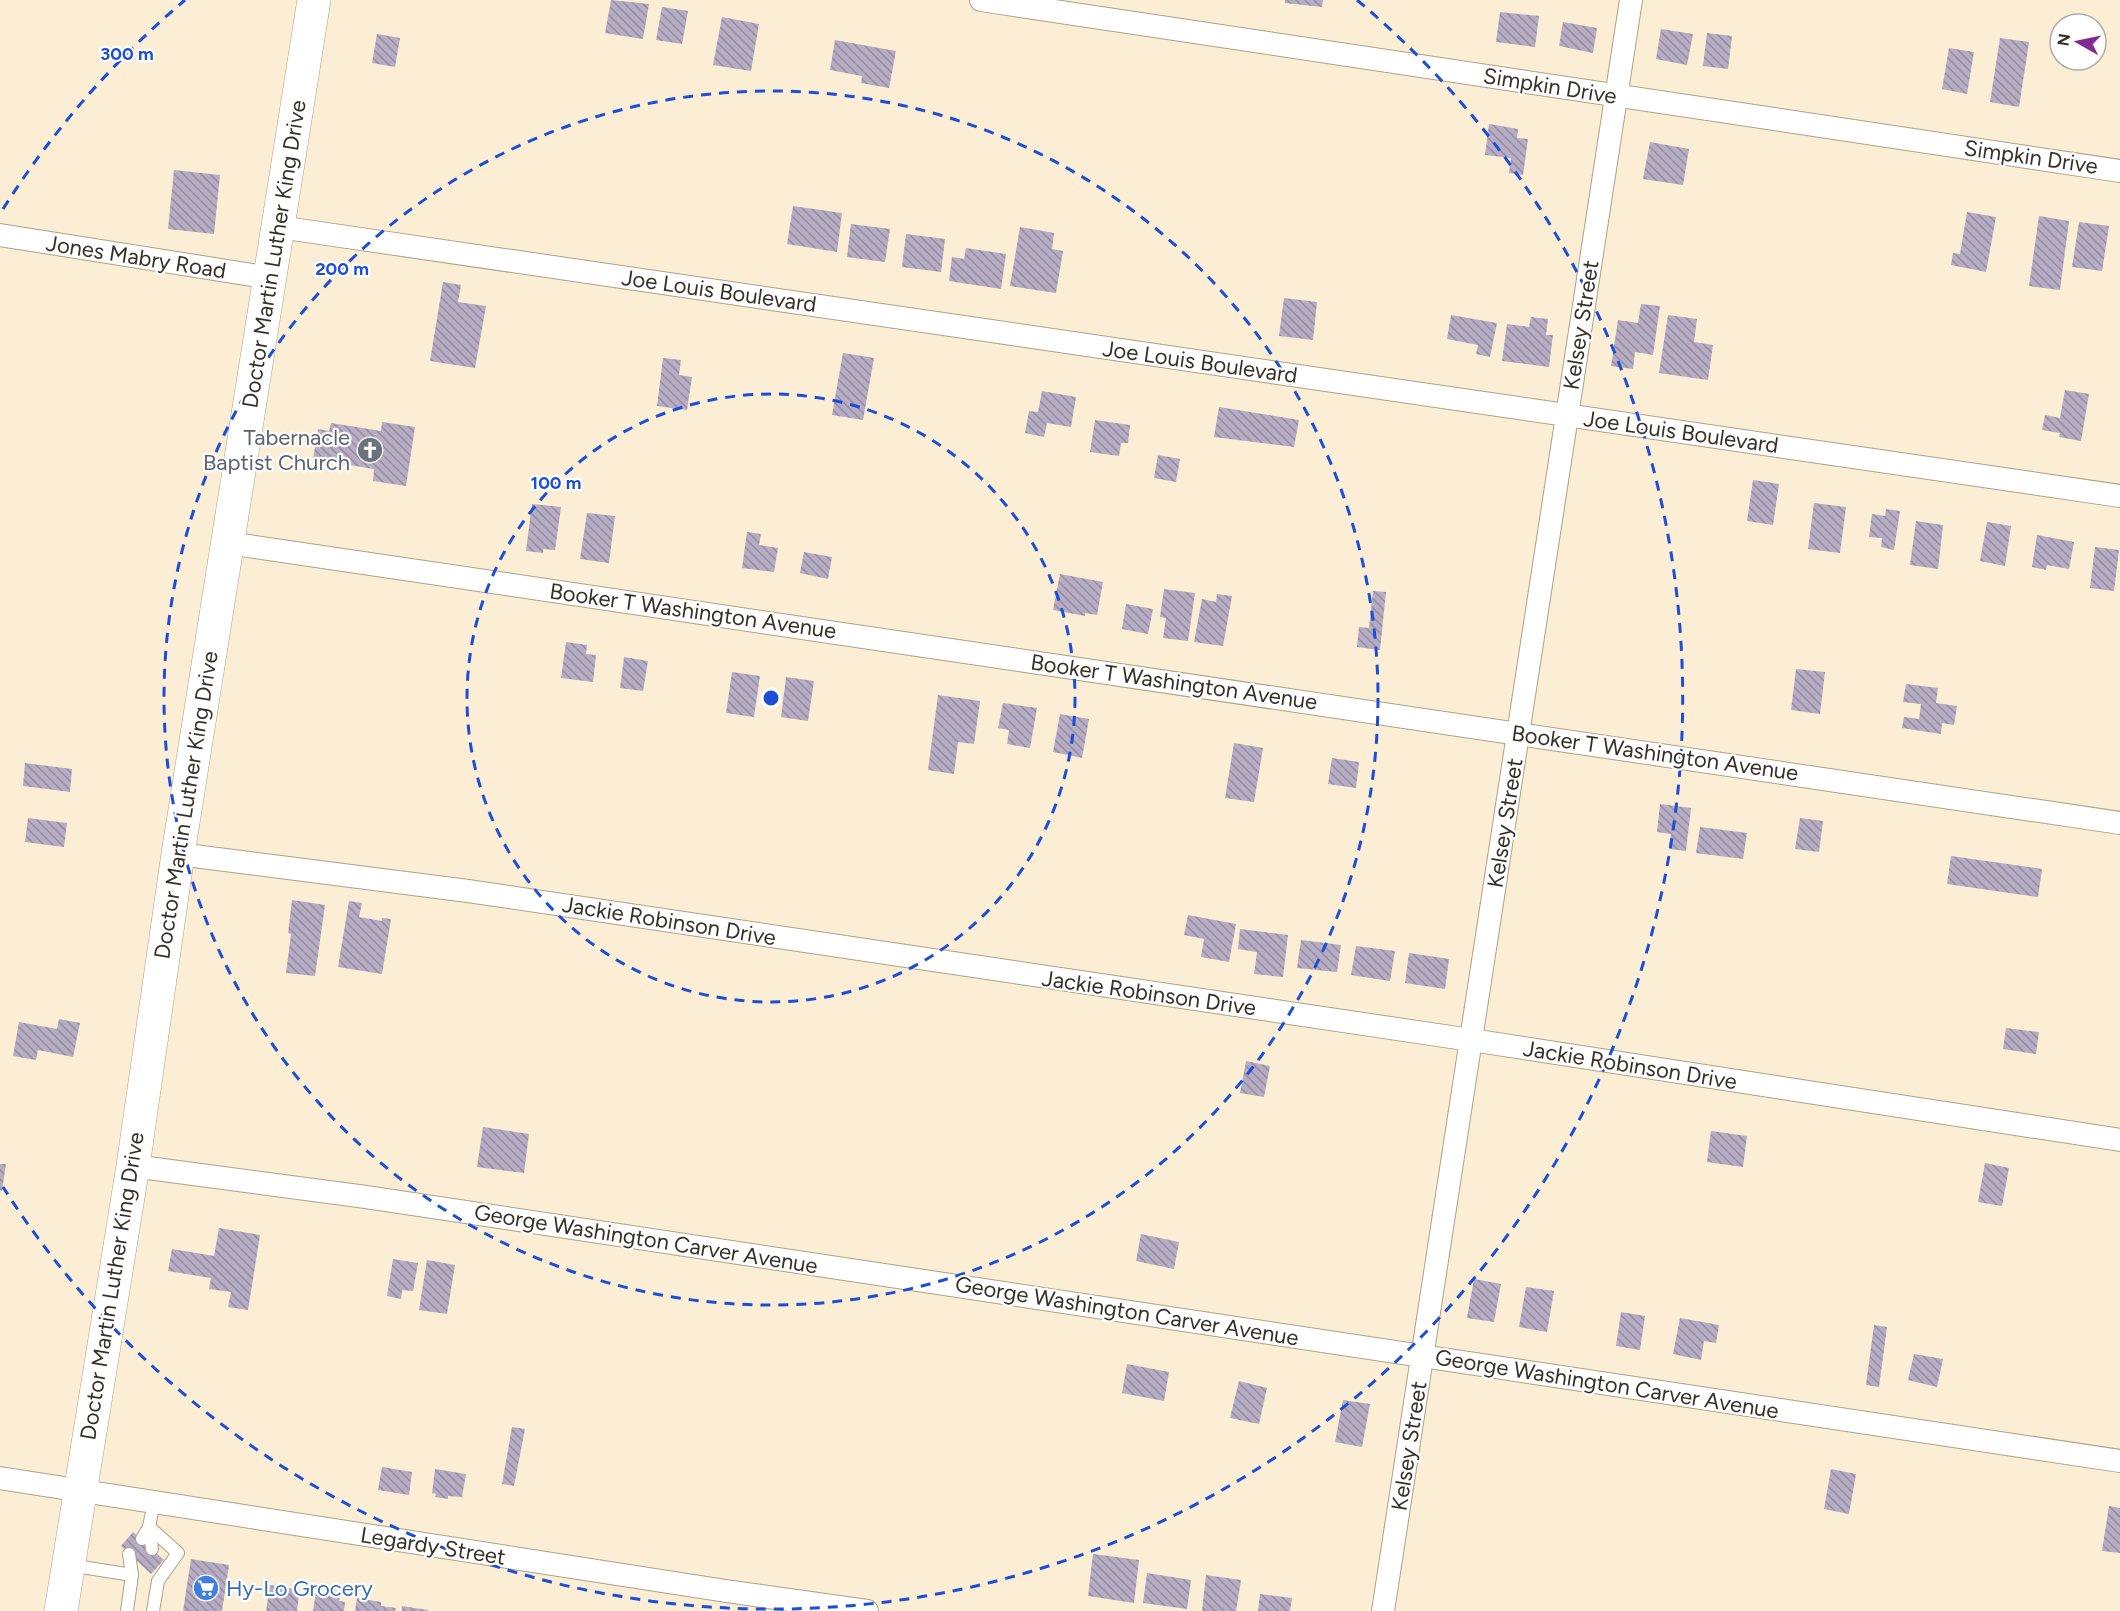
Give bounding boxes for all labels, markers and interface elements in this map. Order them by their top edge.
north arrow [2048,12,2108,72]
text: N [2053,32,2074,47]
text: 300 m [100,43,154,65]
street label: Simpkin Drive [1481,62,1619,110]
street label: Doctor Martin Luther King Drive [236,98,312,410]
street label: Simpkin Drive [1962,134,2100,180]
street label: Jones Mabry Road [44,229,228,285]
text: 200 m [315,258,369,280]
street label: Kelsey Street [1557,258,1605,392]
street label: Joe Louis Boulevard [620,264,818,318]
street label: Joe Louis Boulevard [1101,335,1299,389]
street label: Joe Louis Boulevard [1582,405,1780,459]
place label: Tabernacle Baptist Church [203,424,350,476]
church icon: Tabernacle Baptist Church [355,435,385,465]
text: 100 m [531,472,581,494]
street label: Booker T Washington Avenue [548,578,838,644]
street label: Doctor Martin Luther King Drive [148,649,224,961]
street label: Booker T Washington Avenue [1029,649,1319,715]
centre of rings [761,688,781,708]
street label: Booker T Washington Avenue [1510,720,1800,786]
street label: Kelsey Street [1481,756,1529,890]
street label: Jackie Robinson Drive [560,891,778,951]
street label: Jackie Robinson Drive [1040,965,1258,1021]
street label: Jackie Robinson Drive [1521,1035,1739,1095]
street label: Doctor Martin Luther King Drive [74,1130,150,1442]
street label: George Washington Carver Avenue [472,1199,820,1279]
street label: George Washington Carver Avenue [953,1271,1301,1351]
street label: George Washington Carver Avenue [1433,1344,1781,1424]
street label: Kelsey Street [1385,1379,1433,1513]
street label: Legardy Street [359,1521,507,1571]
supermarket icon: Hy-Lo Grocery [191,1573,221,1603]
place label: Hy-Lo Grocery [226,1575,373,1602]

